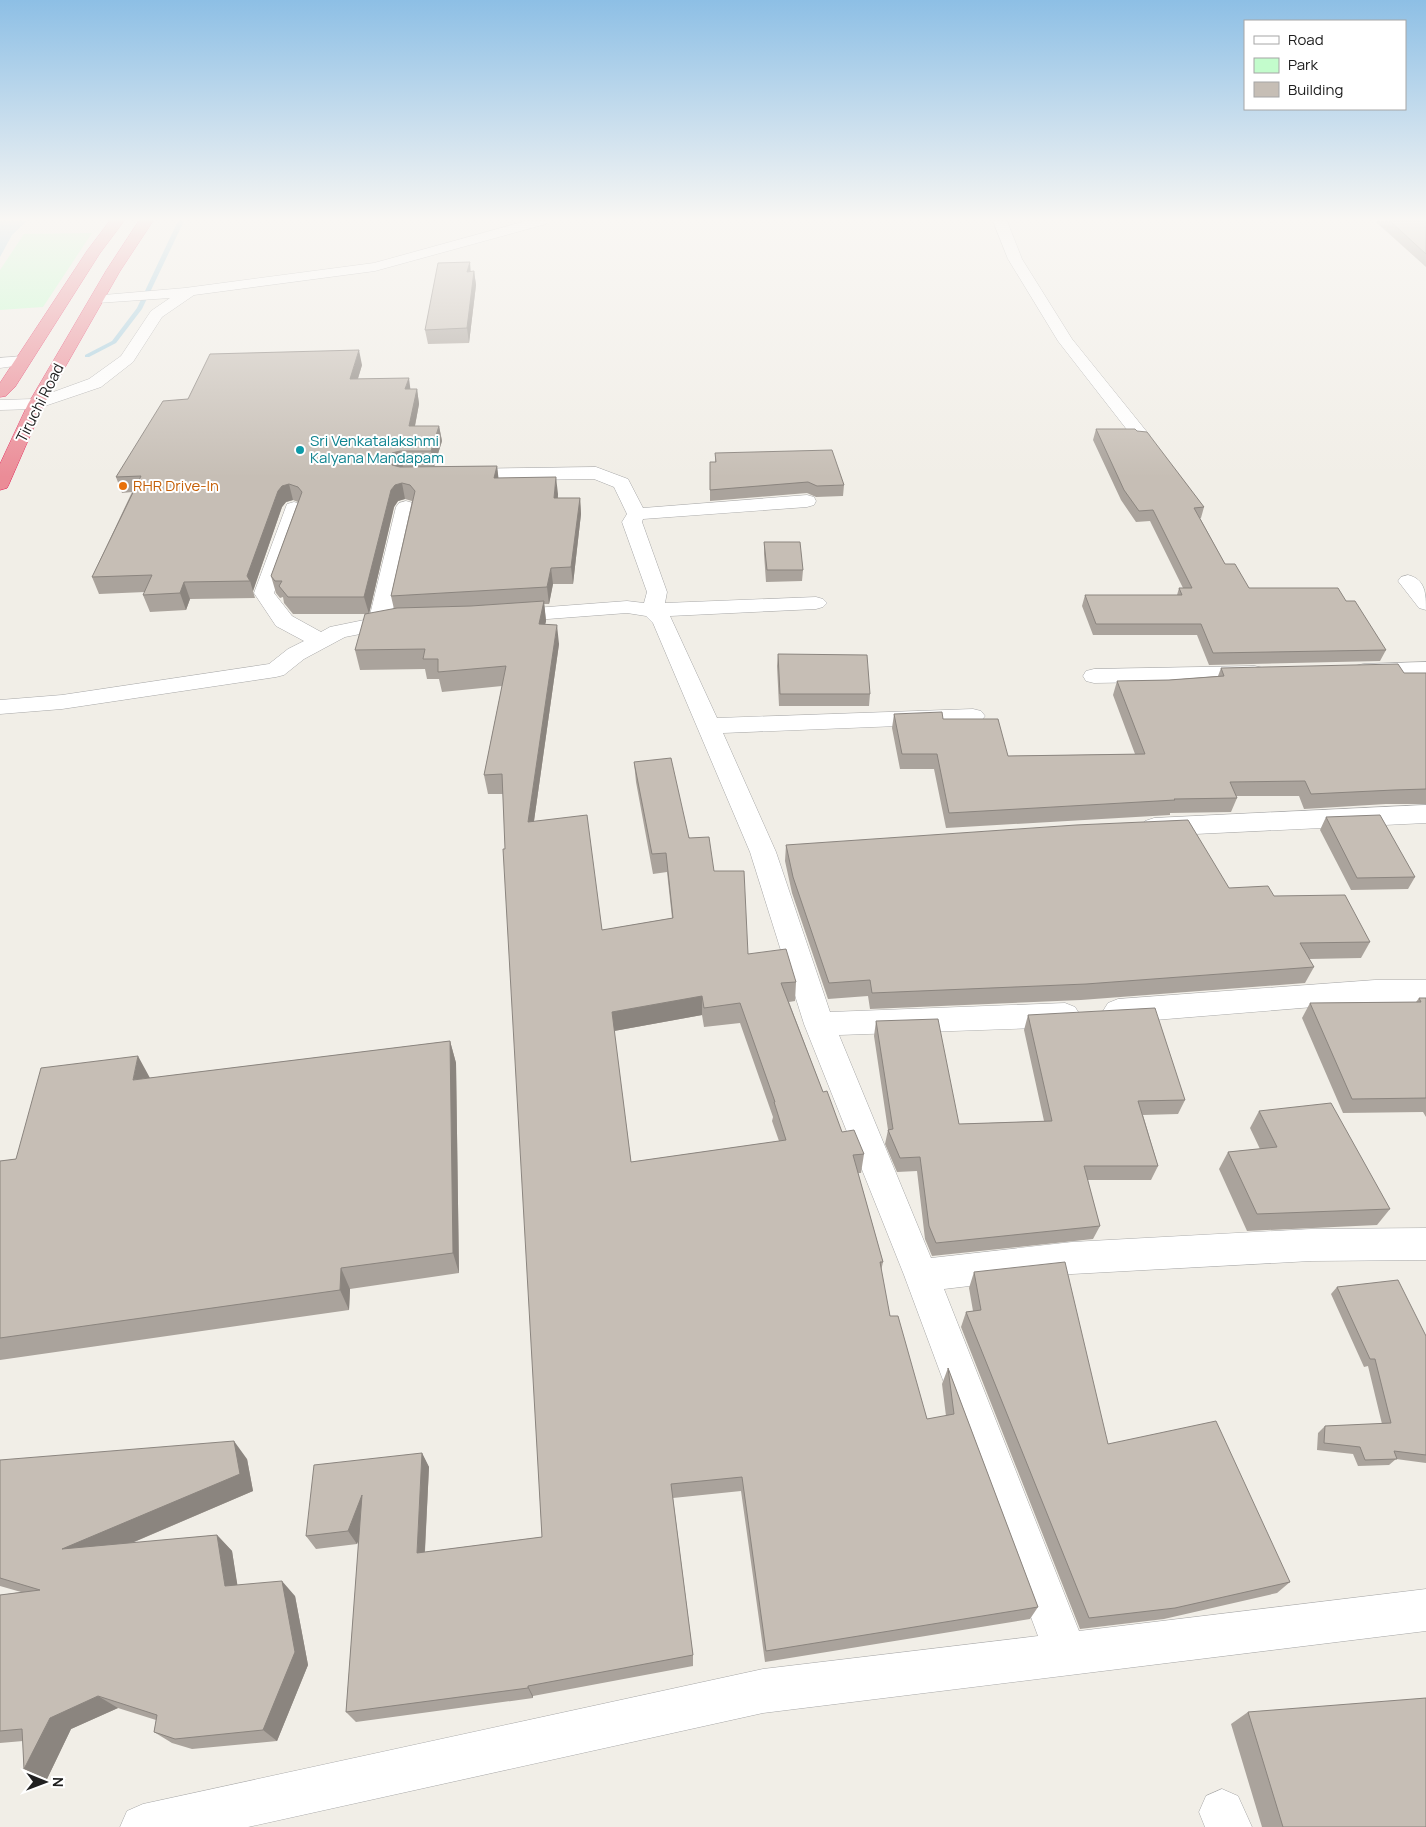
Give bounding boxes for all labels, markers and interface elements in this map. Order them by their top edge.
legend [1244,20,1406,110]
text: Road [1288,29,1324,50]
text: Park [1288,54,1318,75]
text: Building [1288,79,1343,100]
street label: Tiruchi Road [11,360,68,446]
place label: Sri Venkatalakshmi Kalyana Mandapam [310,430,444,468]
marker: Sri Venkatalakshmi Kalyana Mandapam [294,444,306,456]
place label: RHR Drive-In [133,475,219,496]
marker: RHR Drive-In [117,480,129,492]
north arrow [20,1757,70,1807]
text: N [49,1777,68,1787]

